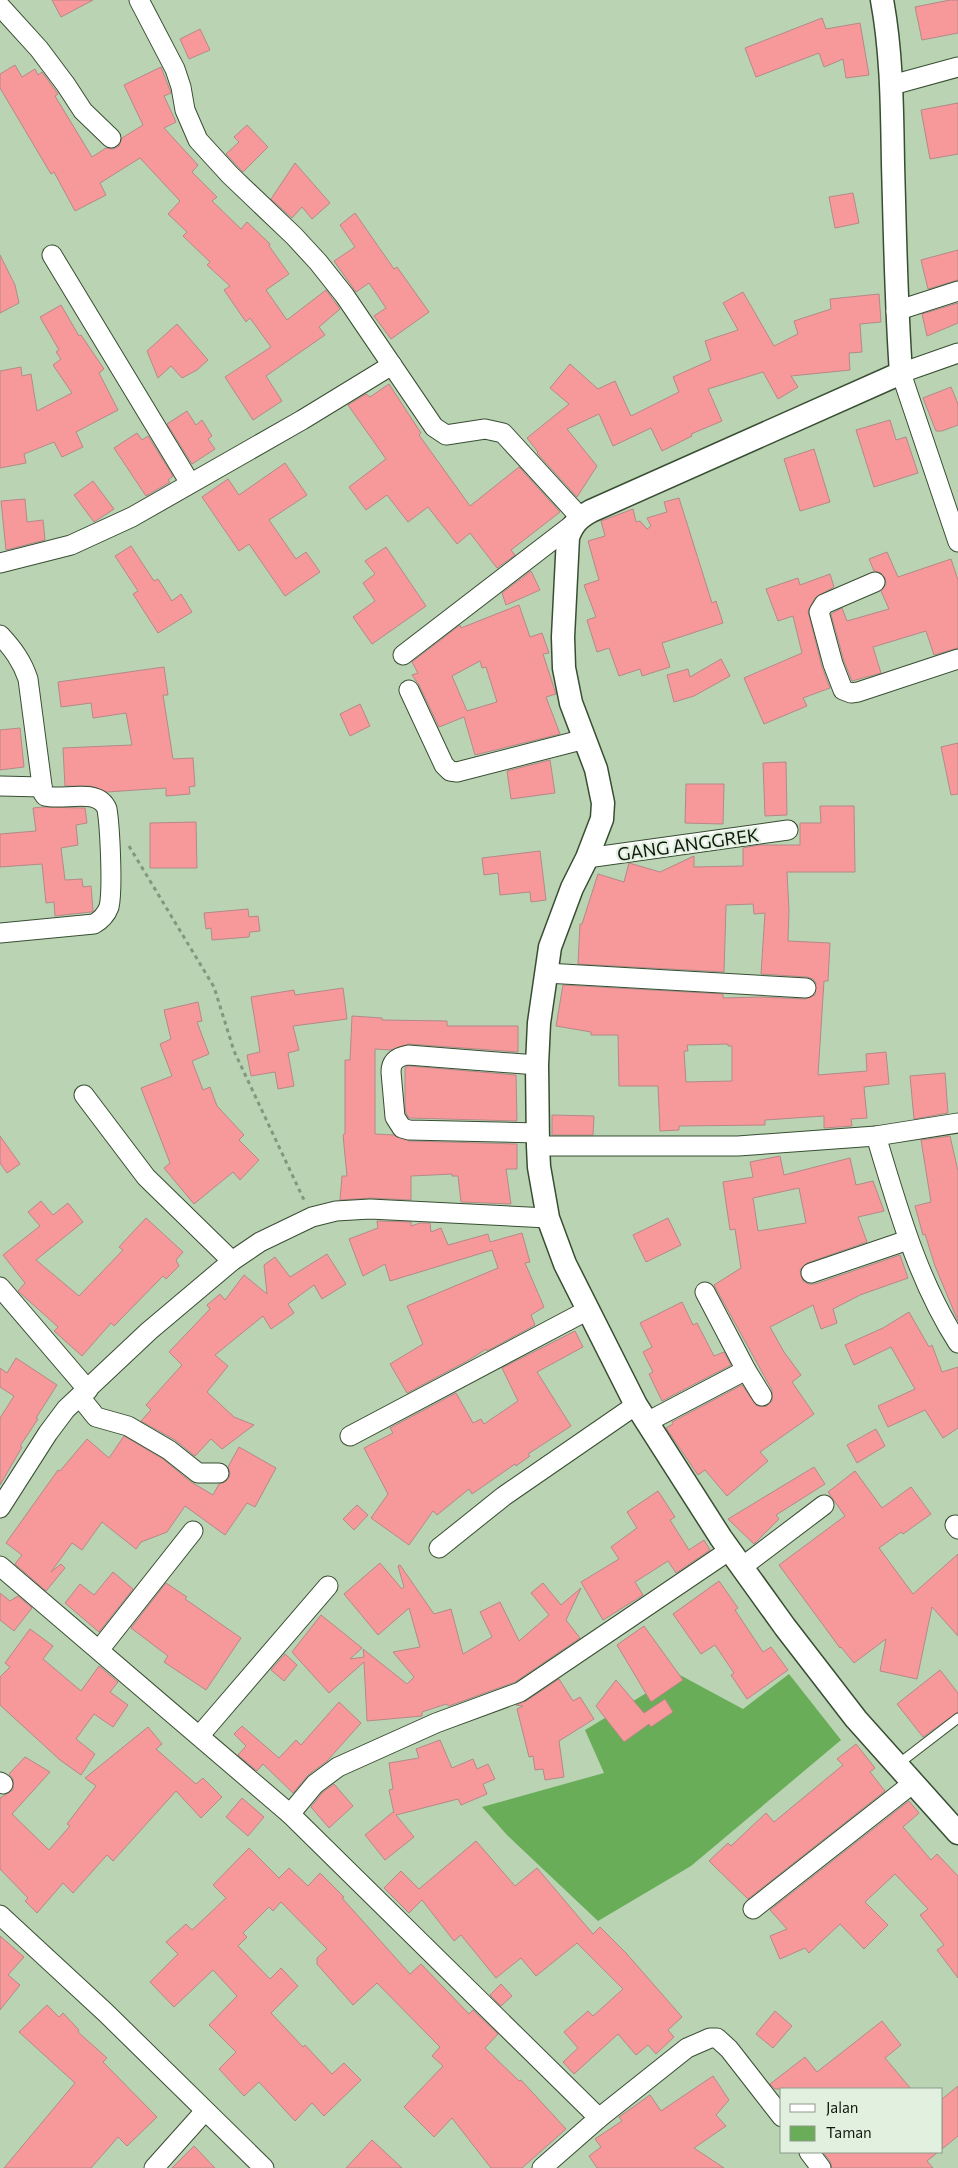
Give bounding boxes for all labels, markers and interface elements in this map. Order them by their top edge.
street label: GANG ANGGREK [616,823,760,865]
legend [780,2088,943,2153]
text: Jalan [826,2098,858,2116]
text: Taman [826,2123,872,2141]

